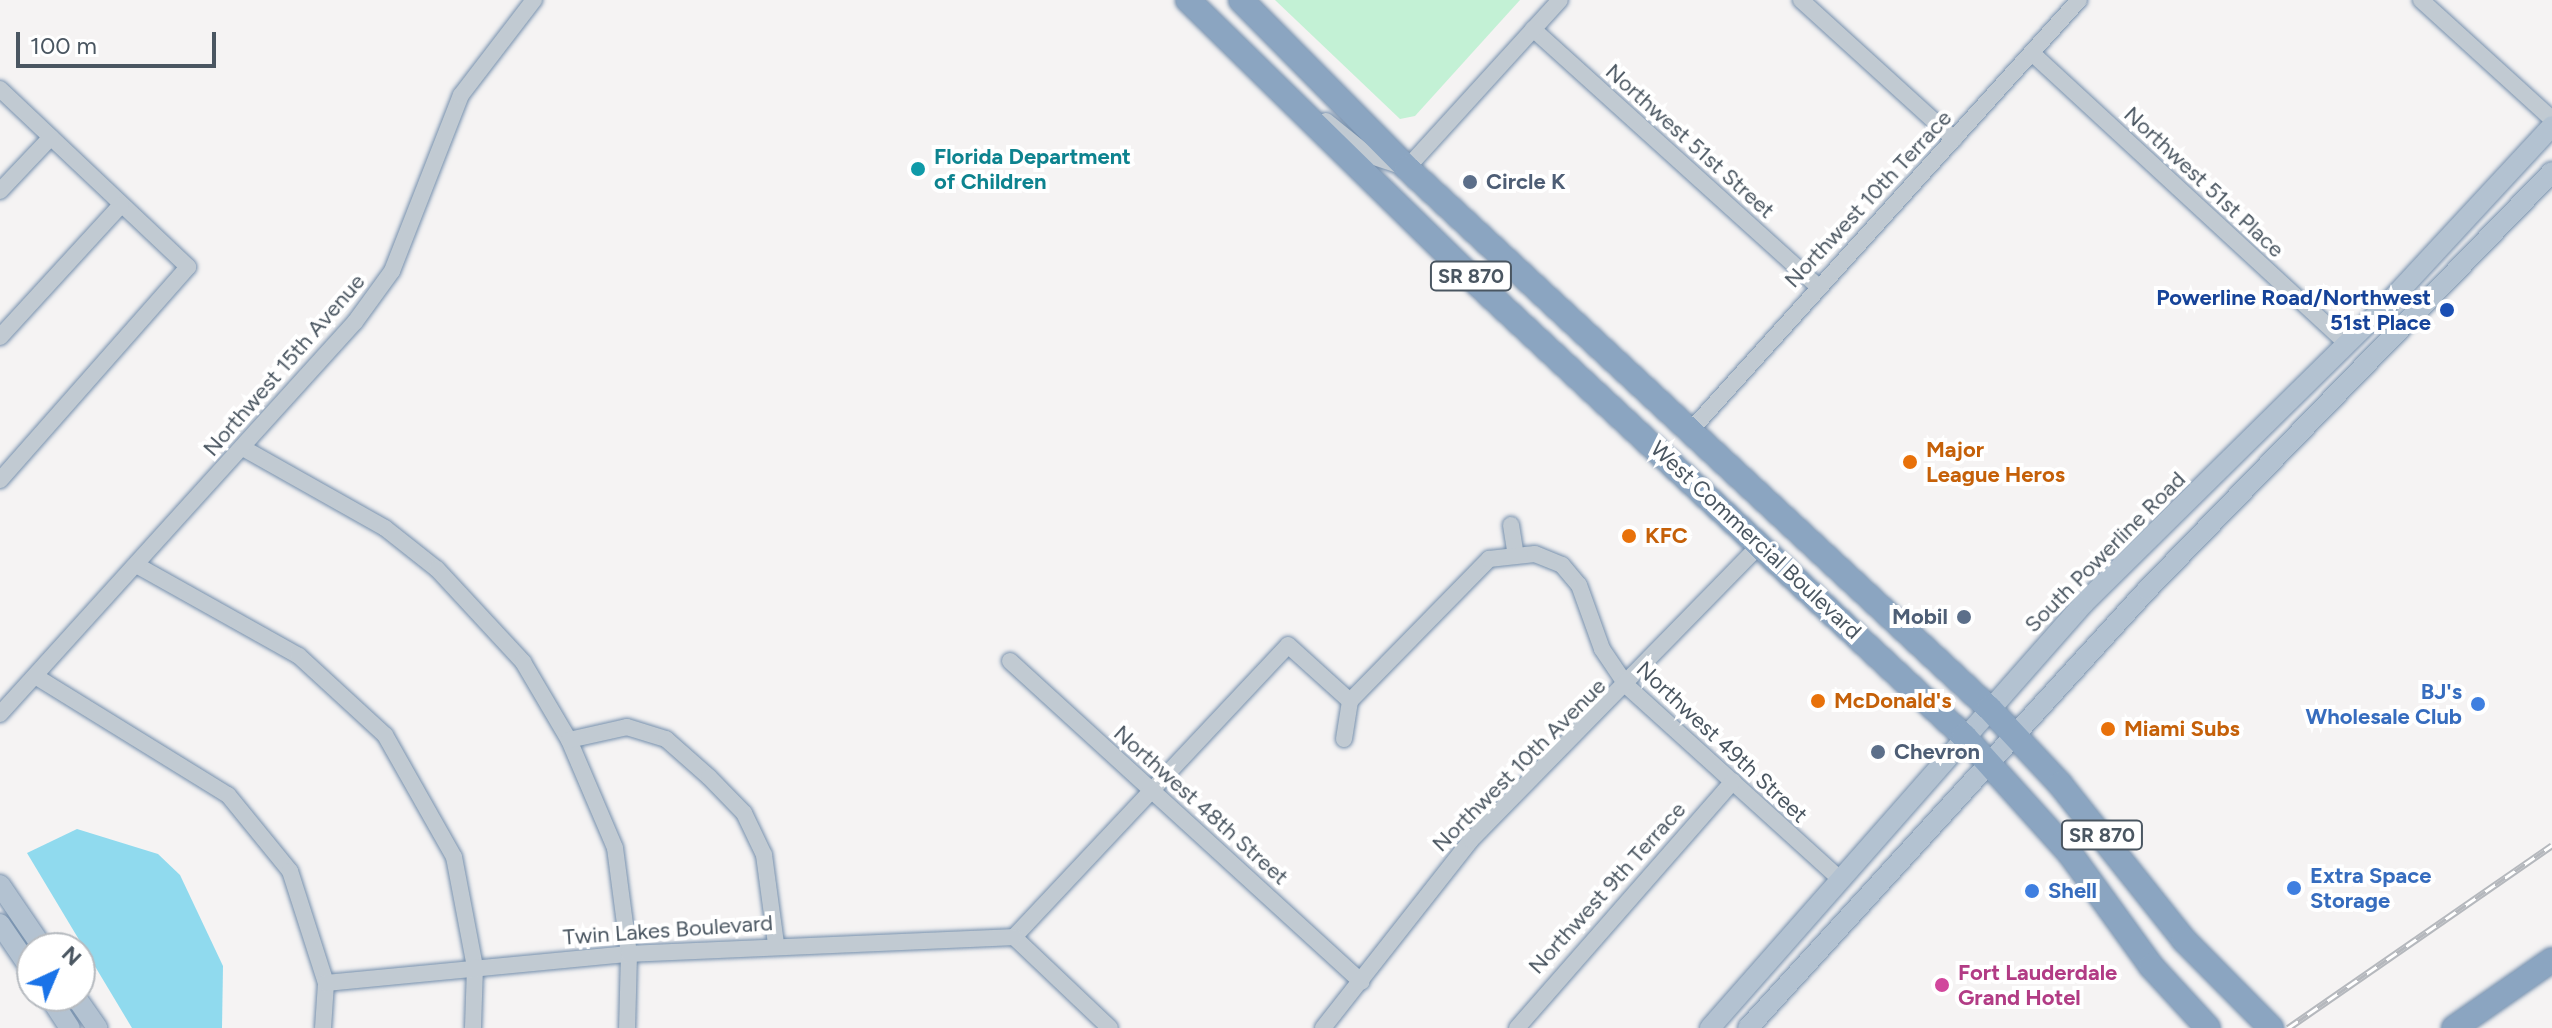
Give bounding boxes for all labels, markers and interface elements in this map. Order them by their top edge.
scale bar [20,16,220,66]
text: 100 m [30,31,97,60]
street label: Northwest 51st Street [1600,58,1780,224]
street label: Northwest 51st Place [2119,101,2289,263]
street label: Northwest 10th Terrace [1779,105,1957,293]
place label: Florida Department of Children [934,143,1131,194]
marker: Florida Department of Children [909,160,927,178]
place label: Circle K [1486,169,1566,195]
marker: Circle K [1461,173,1479,191]
road number: SR 870 [1429,260,1513,292]
street label: Northwest 15th Avenue [198,268,370,462]
place label: Powerline Road/Northwest 51st Place [2156,284,2431,336]
marker: Powerline Road/Northwest 51st Place [2438,301,2456,319]
street label: West Commercial Boulevard [1645,436,1867,644]
place label: Major League Heros [1926,436,2065,488]
marker: Major League Heros [1901,453,1919,471]
street label: South Powerline Road [2019,466,2191,638]
place label: KFC [1645,523,1688,549]
marker: KFC [1620,527,1638,545]
place label: Mobil [1892,604,1948,630]
marker: Mobil [1955,608,1973,626]
street label: Northwest 49th Street [1631,656,1813,828]
street label: Northwest 10th Avenue [1427,673,1611,857]
place label: BJ's Wholesale Club [2306,678,2462,730]
place label: McDonald's [1834,688,1951,714]
marker: McDonald's [1809,692,1827,710]
marker: BJ's Wholesale Club [2469,695,2487,713]
place label: Miami Subs [2124,716,2240,742]
street label: Northwest 48th Street [1108,720,1294,890]
marker: Miami Subs [2099,720,2117,738]
place label: Chevron [1894,739,1980,765]
marker: Chevron [1869,743,1887,761]
street label: Northwest 9th Terrace [1523,797,1691,979]
road number: SR 870 [2060,819,2144,851]
place label: Extra Space Storage [2310,862,2431,914]
place label: Shell [2048,878,2097,904]
marker: Extra Space Storage [2285,879,2303,897]
marker: Shell [2023,882,2041,900]
street label: Twin Lakes Boulevard [562,909,774,951]
north arrow [16,932,96,1012]
text: N [56,940,87,971]
place label: Fort Lauderdale Grand Hotel [1958,959,2117,1010]
marker: Fort Lauderdale Grand Hotel [1933,976,1951,994]

